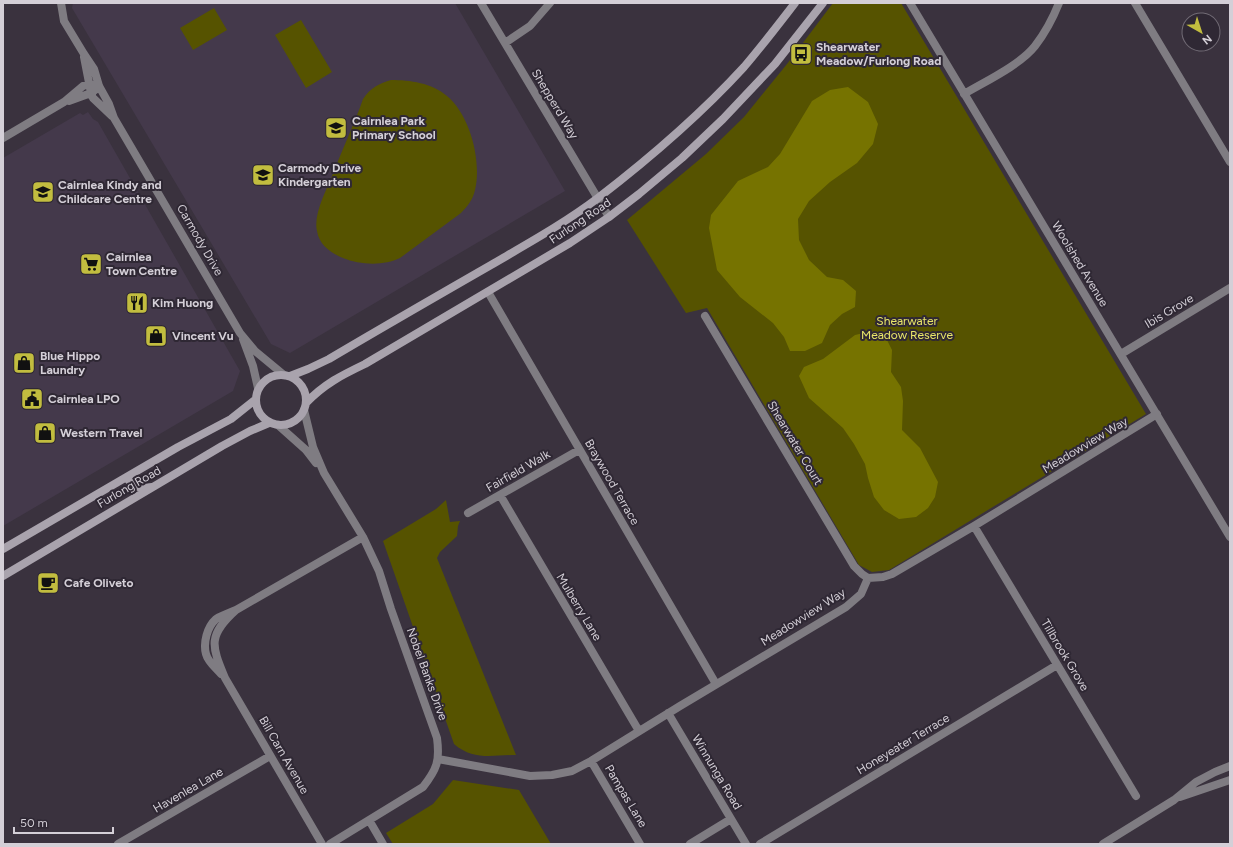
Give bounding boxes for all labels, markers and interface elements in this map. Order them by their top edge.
north arrow [1181,12,1221,52]
text: N [1200,32,1214,47]
place label: Shearwater Meadow/Furlong Road [816,40,941,68]
bus stop icon: Shearwater Meadow/Furlong Road [788,41,814,67]
street label: Shepperd Way [529,67,582,142]
place label: Cairnlea Park Primary School [352,114,436,142]
school or university icon: Cairnlea Park Primary School [323,115,349,141]
place label: Carmody Drive Kindergarten [278,161,362,189]
school or university icon: Carmody Drive Kindergarten [250,162,276,188]
place label: Cairnlea Kindy and Childcare Centre [58,178,162,206]
school or university icon: Cairnlea Kindy and Childcare Centre [30,179,56,205]
street label: Furlong Road [547,195,613,247]
street label: Carmody Drive [174,202,226,279]
street label: Woolshed Avenue [1049,219,1111,310]
place label: Cairnlea Town Centre [106,250,177,278]
supermarket icon: Cairnlea Town Centre [78,251,104,277]
restaurant icon: Kim Huong [124,290,150,316]
street label: Ibis Grove [1142,291,1196,331]
place label: Kim Huong [152,296,213,310]
park label: Shearwater Meadow Reserve [861,314,953,342]
shop icon: Vincent Vu [143,323,169,349]
place label: Vincent Vu [172,329,234,343]
place label: Blue Hippo Laundry [40,349,100,377]
shop icon: Blue Hippo Laundry [11,350,37,376]
public building icon: Cairnlea LPO [19,386,45,412]
place label: Cairnlea LPO [48,392,120,406]
street label: Shearwater Court [764,399,826,488]
street label: Meadowview Way [1040,414,1131,476]
shop icon: Western Travel [32,420,58,446]
place label: Western Travel [60,426,143,440]
street label: Braywood Terrace [582,437,642,528]
street label: Fairfield Walk [484,447,553,495]
street label: Furlong Road [95,463,163,511]
cafe icon: Cafe Oliveto [35,570,61,596]
street label: Mulberry Lane [553,571,605,644]
place label: Cafe Oliveto [64,576,134,590]
street label: Meadowview Way [758,585,849,649]
street label: Tillbrook Grove [1038,617,1092,694]
street label: Nobel Banks Drive [404,626,450,723]
street label: Honeyeater Terrace [854,711,952,777]
street label: Bill Carn Avenue [256,714,312,797]
street label: Winnunga Road [689,732,745,812]
street label: Pampas Lane [602,762,650,830]
street label: Havenlea Lane [151,764,226,816]
scale bar [14,809,113,835]
text: 50 m [20,816,48,830]

